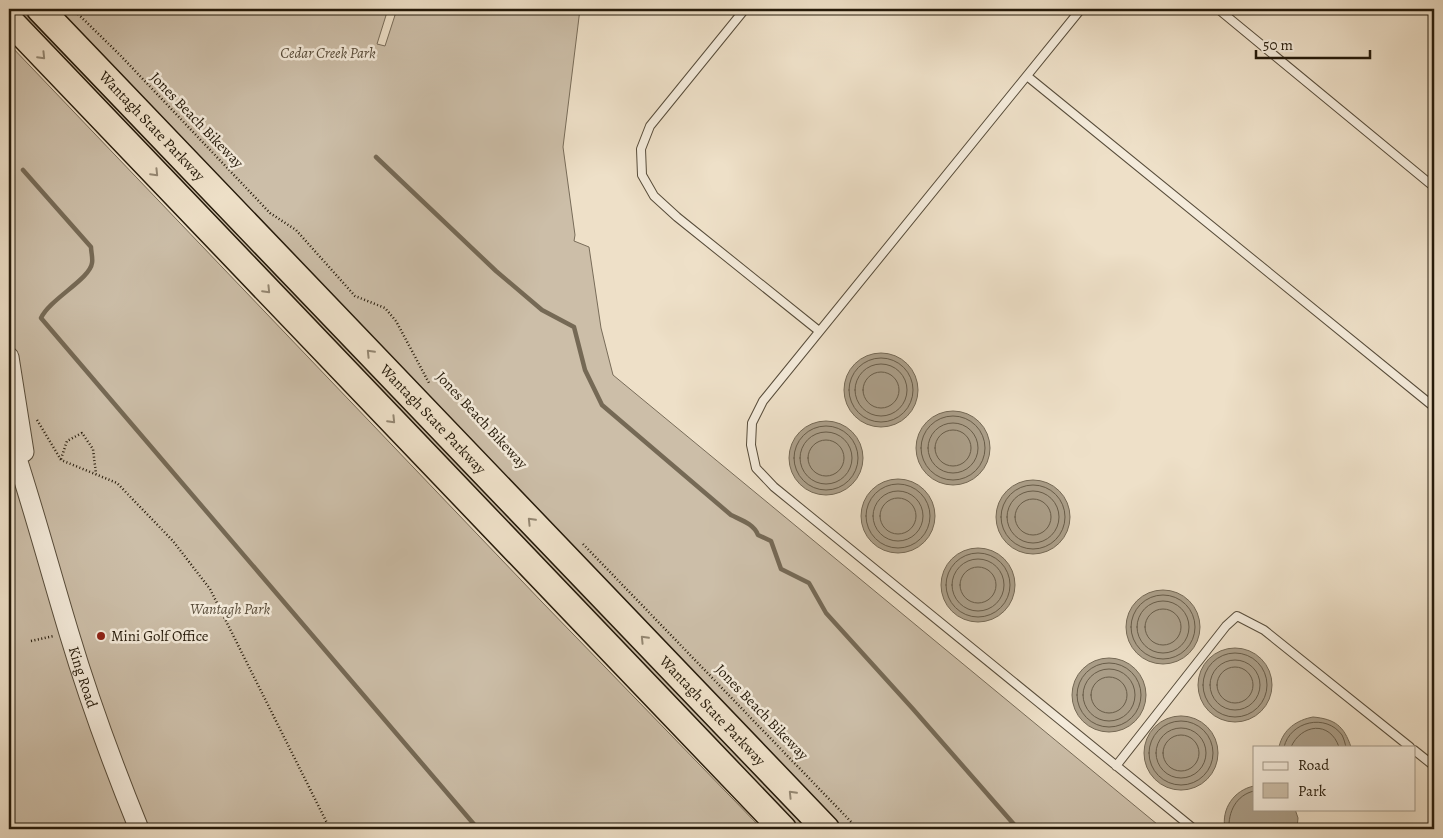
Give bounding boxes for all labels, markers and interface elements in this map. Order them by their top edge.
scale bar [1256,28,1369,60]
text: 50 m [1263,35,1293,55]
park label: Cedar Creek Park [280,43,376,63]
one-way arrow [37,50,46,59]
street label: Wantagh State Parkway [94,66,210,185]
street label: Jones Beach Bikeway [146,68,248,173]
one-way arrow [149,167,158,176]
one-way arrow [261,285,270,294]
one-way arrow [367,350,376,359]
street label: Wantagh State Parkway [375,359,491,479]
street label: Jones Beach Bikeway [432,367,533,473]
one-way arrow [386,415,395,424]
one-way arrow [528,518,537,527]
park label: Wantagh Park [190,599,270,619]
place label: Mini Golf Office [111,626,209,646]
marker: Mini Golf Office [95,630,107,642]
one-way arrow [640,635,649,644]
street label: King Road [64,644,103,711]
street label: Wantagh State Parkway [655,651,770,770]
street label: Jones Beach Bikeway [711,660,813,765]
legend [1253,746,1416,810]
text: Road [1298,755,1330,775]
text: Park [1298,781,1327,801]
one-way arrow [789,791,798,800]

